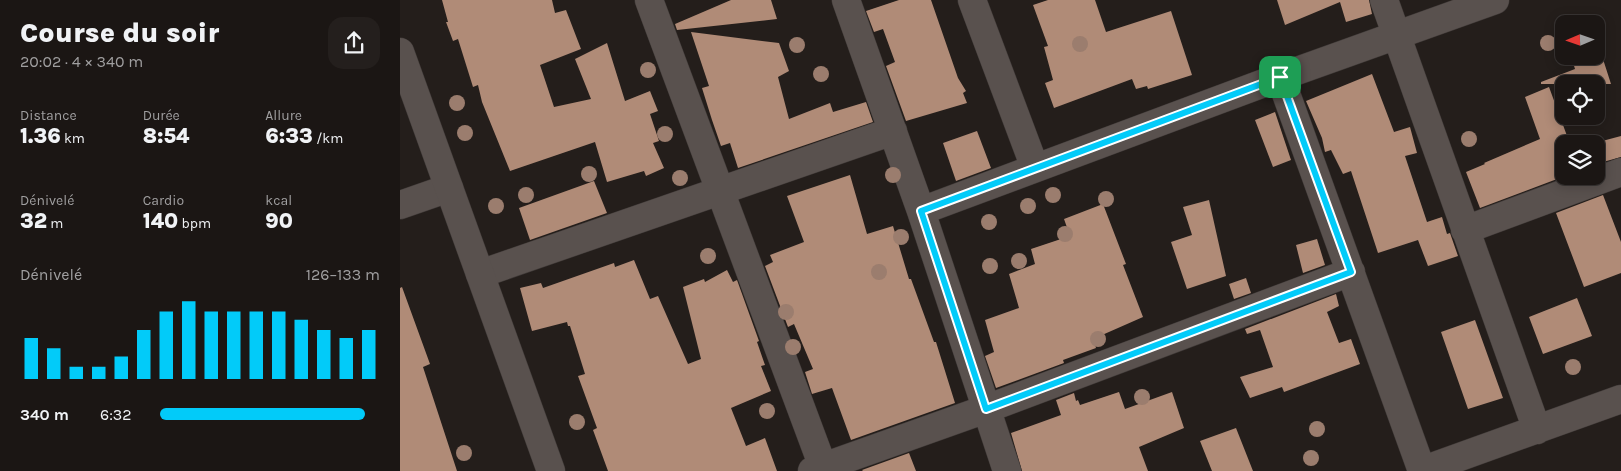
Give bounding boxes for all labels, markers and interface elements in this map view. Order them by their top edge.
north arrow [1555,15,1605,65]
map controls [1555,15,1605,185]
text: Course du soir [20,16,219,49]
button: share [328,17,380,69]
text: 20:02 · 4 × 340 m [20,52,143,71]
pin [1259,56,1301,98]
icon: arrive [1266,63,1294,91]
button: locate [1555,75,1605,125]
text: Distance [20,107,77,124]
text: Durée [143,107,180,124]
text: Allure [265,107,302,124]
text: 1.36 [20,124,61,148]
text: 8:54 [143,124,189,148]
text: 6:33 [265,124,313,148]
text: km [61,130,85,147]
text: /km [313,130,343,147]
button: layers [1555,135,1605,185]
text: Dénivelé [20,192,74,209]
text: Cardio [143,192,184,209]
text: kcal [265,192,292,209]
text: 32 [20,209,47,233]
text: 140 [143,209,178,233]
text: 90 [265,209,293,233]
text: m [47,215,63,232]
text: bpm [178,215,211,232]
text: Dénivelé [20,265,82,284]
text: 126–133 m [306,265,380,284]
text: 340 m [20,405,69,424]
text: 6:32 [100,405,132,424]

